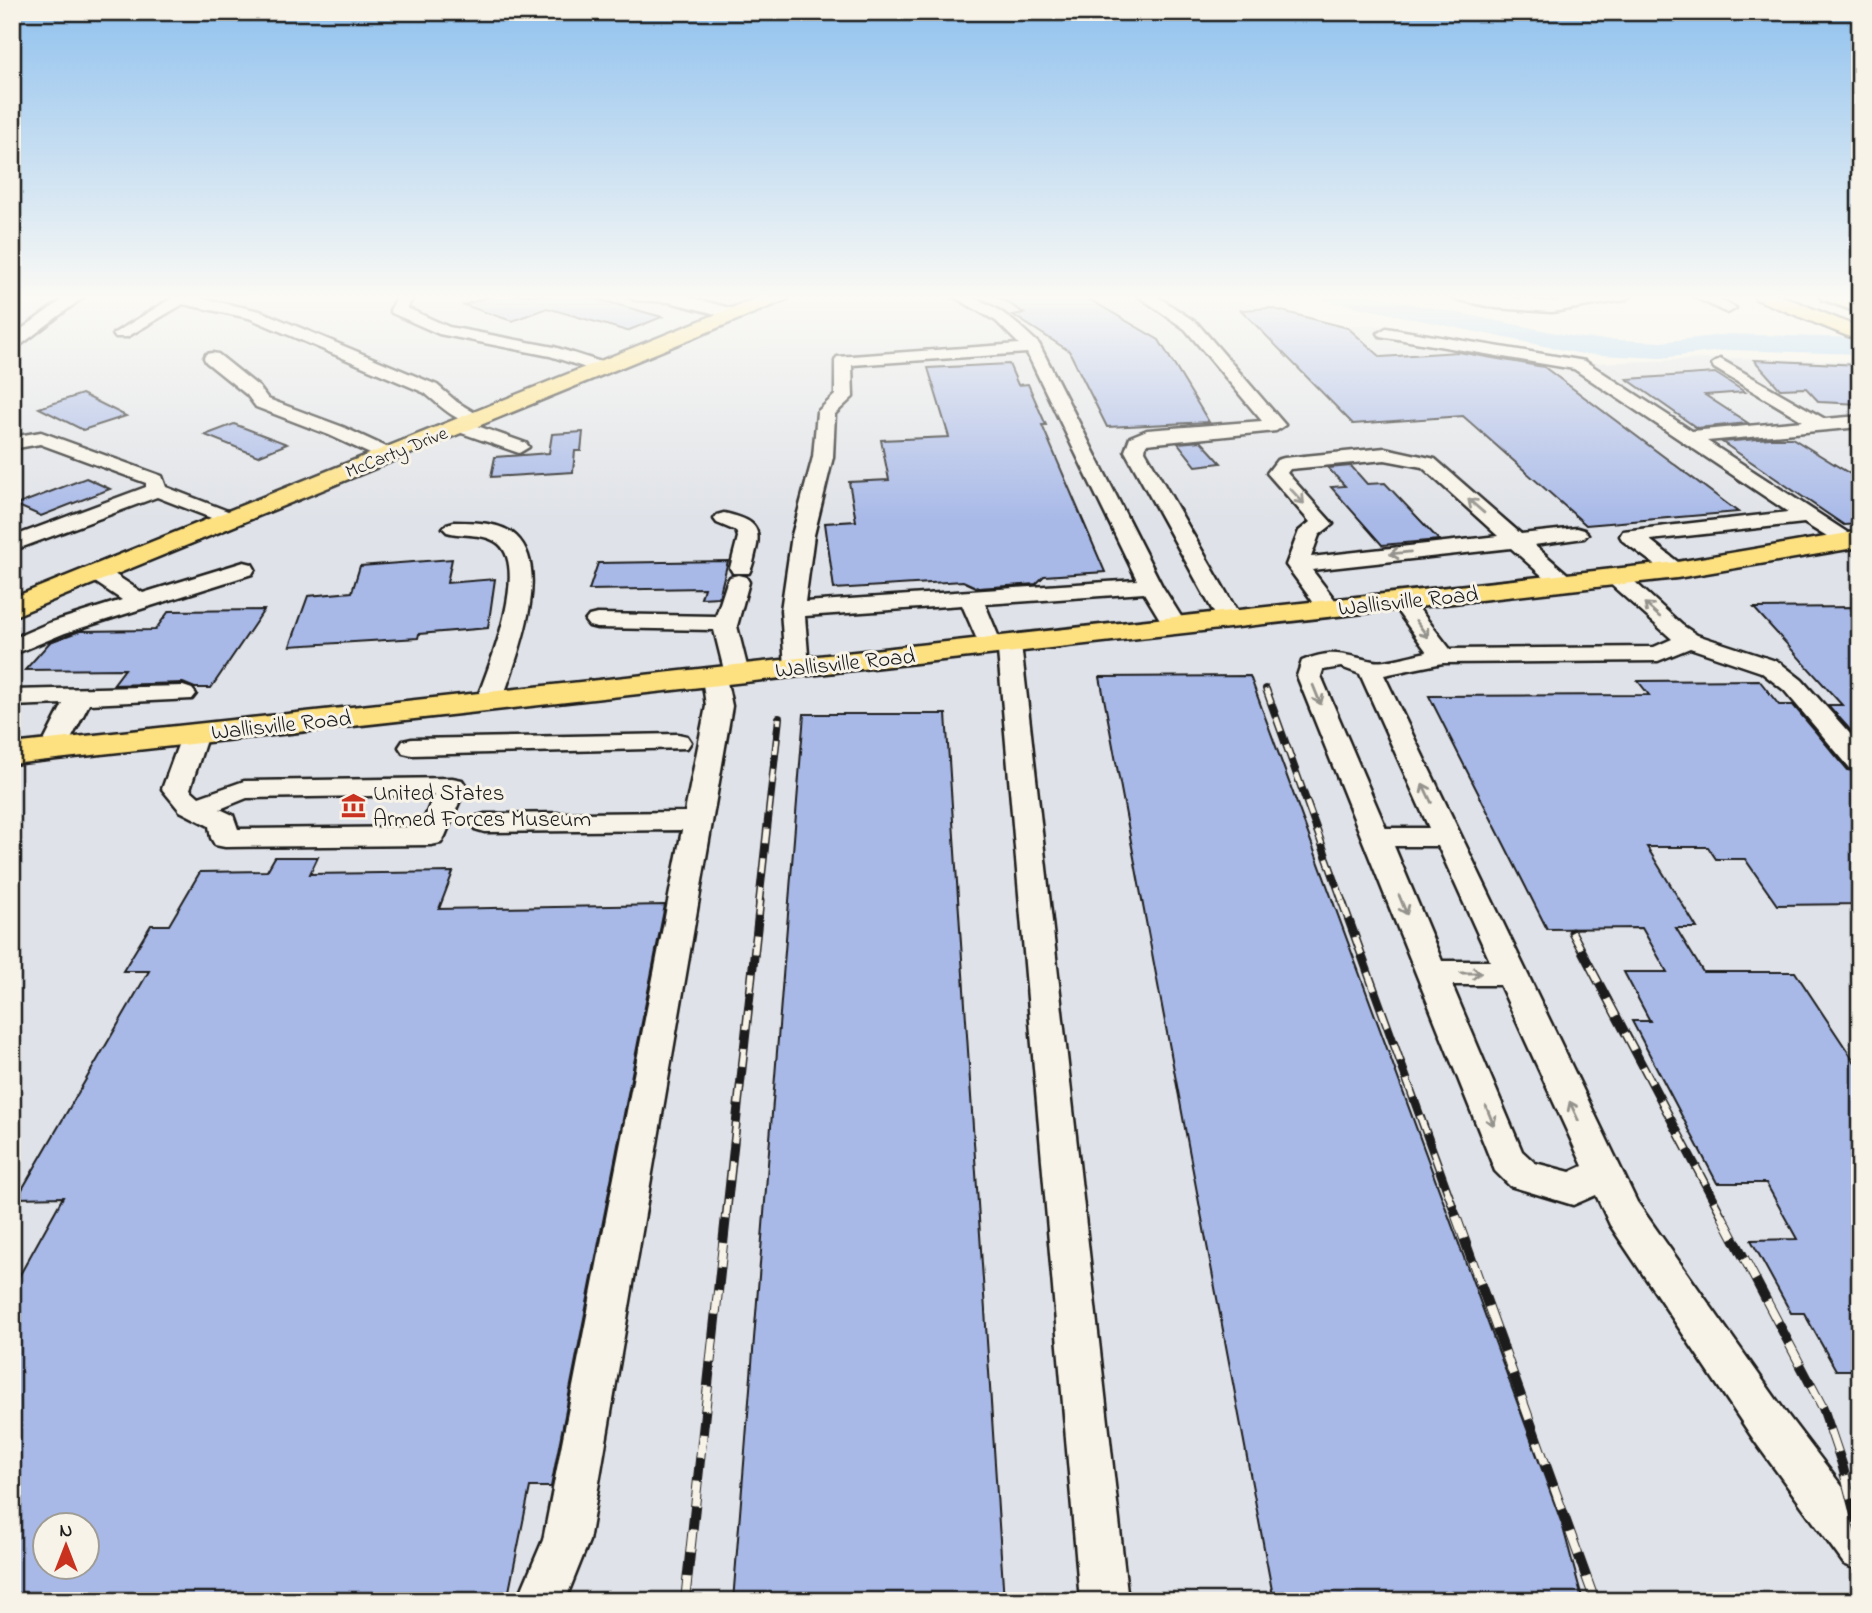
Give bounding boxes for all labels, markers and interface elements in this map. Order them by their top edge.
street label: McCarty Drive [342,420,453,487]
one-way arrow [1289,487,1306,504]
one-way arrow [1467,498,1485,514]
one-way arrow [1389,547,1411,560]
street label: Wallisville Road [1337,579,1480,626]
one-way arrow [1644,601,1661,618]
one-way arrow [1414,619,1429,638]
street label: Wallisville Road [774,641,917,688]
one-way arrow [1312,684,1325,705]
street label: Wallisville Road [210,703,353,750]
place label: United States Armed Forces Museum [373,778,591,837]
one-way arrow [1420,783,1433,805]
museum icon: United States Armed Forces Museum [339,791,367,819]
one-way arrow [1398,894,1411,916]
one-way arrow [1459,966,1482,980]
one-way arrow [1567,1101,1580,1122]
one-way arrow [1484,1105,1497,1126]
north arrow [32,1512,102,1582]
text: N [60,1518,73,1545]

